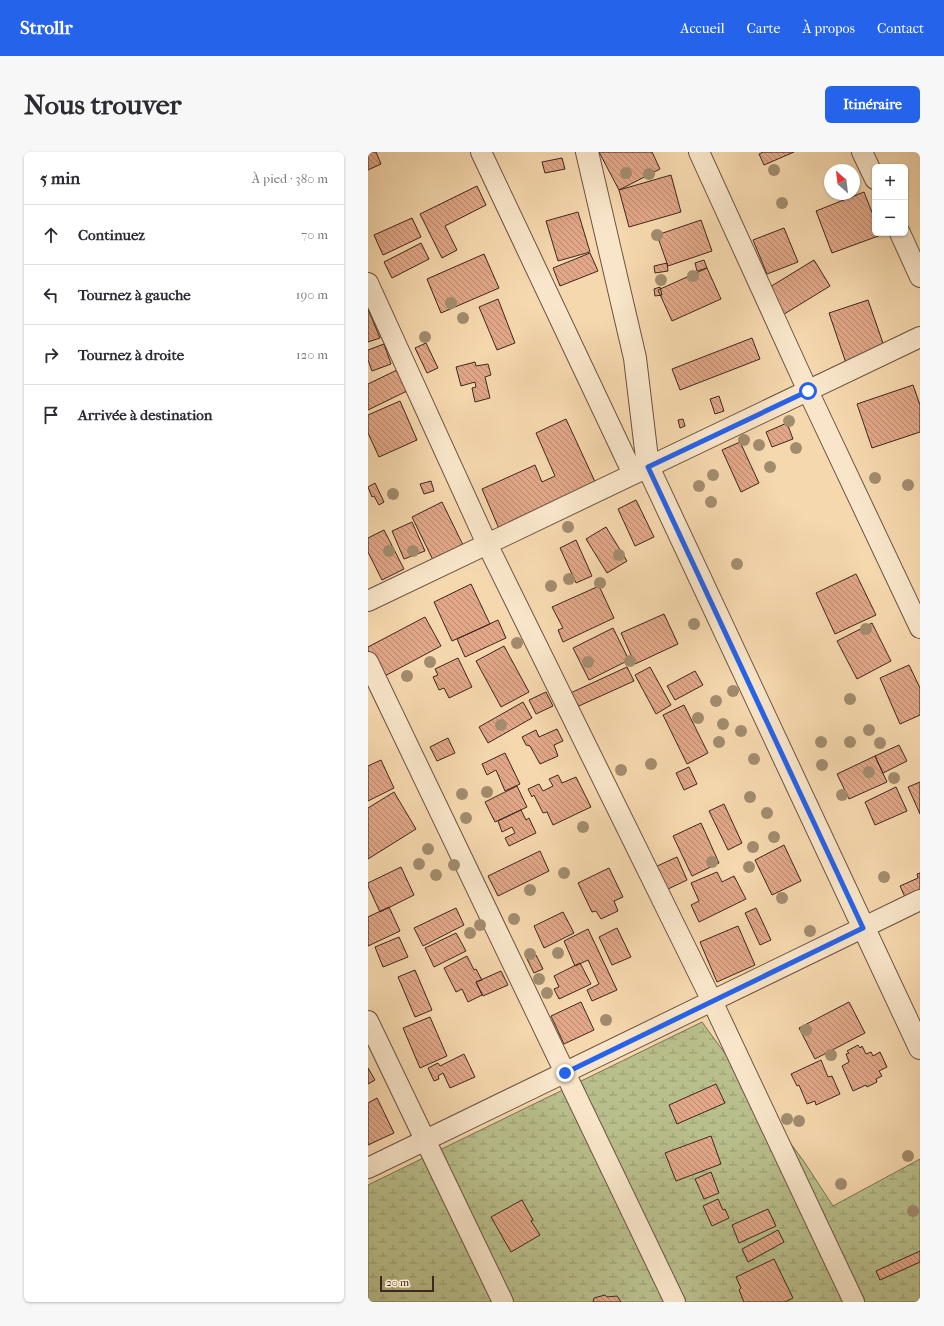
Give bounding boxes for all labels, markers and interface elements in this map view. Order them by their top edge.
text: Strollr [20,17,73,39]
text: Accueil [680,20,725,37]
text: Carte [747,20,780,37]
text: À propos [802,20,855,37]
text: Contact [877,20,924,37]
button: Itinéraire [825,86,920,123]
text: Nous trouver [24,88,181,121]
north arrow [824,164,860,200]
map controls [872,164,908,236]
button: + [872,164,908,200]
text: 5 min [40,168,80,188]
text: À pied · 380 m [252,171,328,186]
button: − [872,200,908,236]
icon: ahead [40,224,62,246]
text: Continuez [78,226,145,244]
text: 70 m [301,227,328,242]
icon: left [40,284,62,306]
text: Tournez à gauche [78,286,191,304]
text: 190 m [296,287,328,302]
icon: right [40,344,62,366]
text: Tournez à droite [78,346,184,364]
text: 120 m [296,347,328,362]
route start [799,382,817,400]
icon: arrive [40,404,62,426]
text: Arrivée à destination [78,406,213,424]
route end [556,1064,574,1082]
scale bar [380,1274,434,1293]
text: 20 m [386,1276,409,1289]

